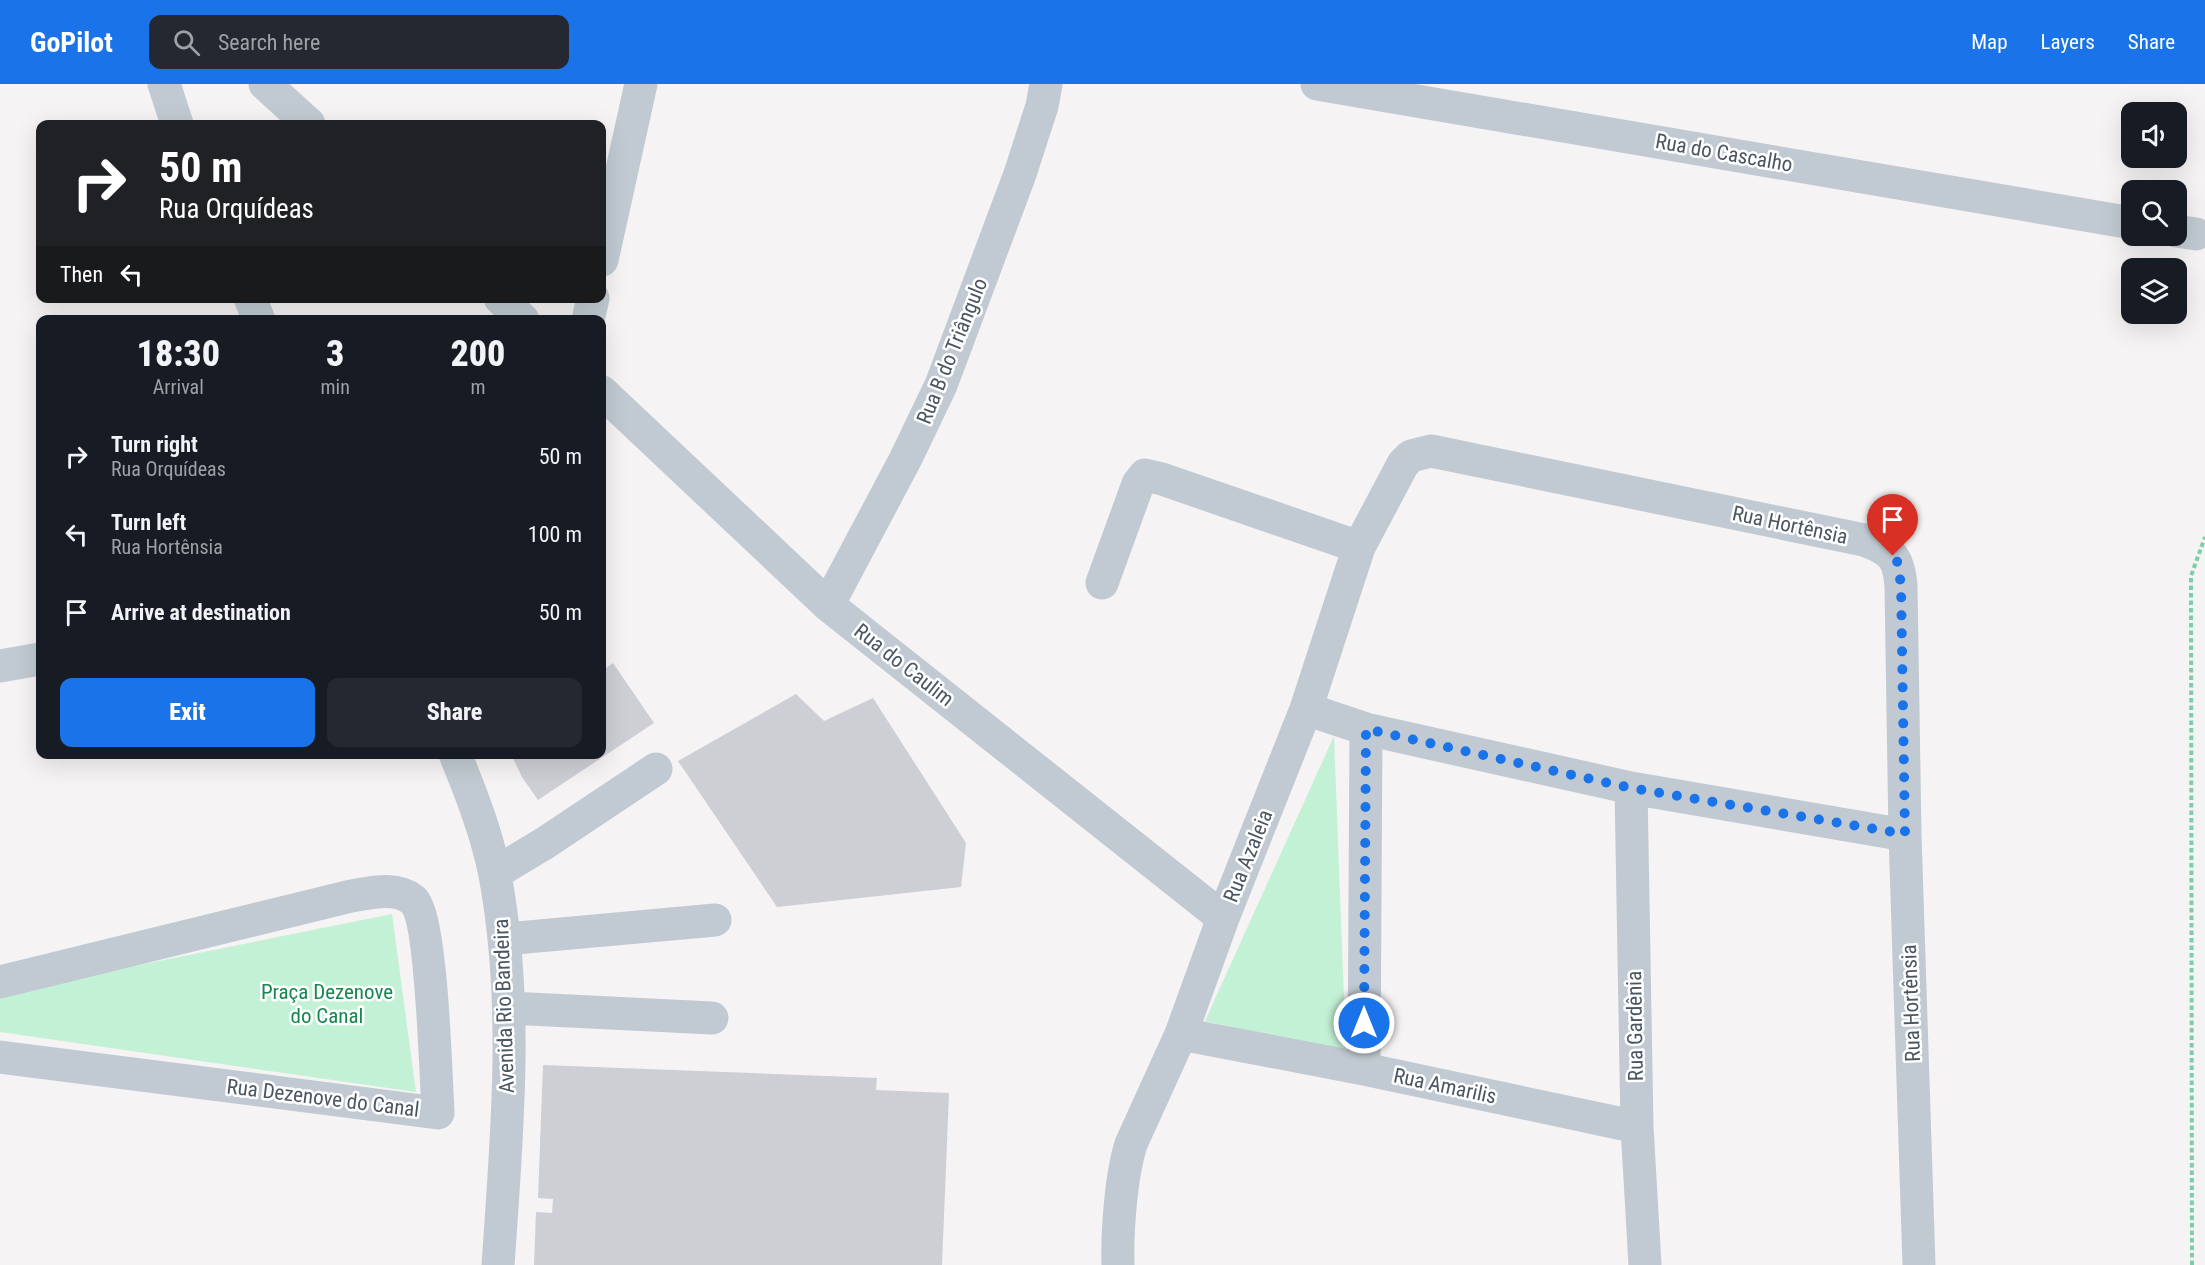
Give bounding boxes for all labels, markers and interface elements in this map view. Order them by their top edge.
search box [149,15,569,69]
text: GoPilot [30,26,113,59]
icon: search [170,26,203,59]
text: Search here [218,30,320,55]
text: Map [1971,30,2008,54]
text: Layers [2041,30,2095,54]
text: Share [2128,30,2175,54]
map controls [2121,102,2187,324]
button: sound [2121,102,2187,168]
street label: Rua do Cascalho [1654,129,1794,177]
text: 50 m [159,143,242,192]
icon: right [60,144,138,222]
button: search [2121,180,2187,246]
text: Rua Orquídeas [159,193,314,225]
icon: left [115,258,148,291]
button: layers [2121,258,2187,324]
text: Then [60,262,103,287]
street label: Rua B do Triângulo [912,275,992,427]
text: 18:30 [137,333,220,375]
text: 3 [326,333,344,375]
text: 200 [450,333,505,375]
text: Arrival [153,375,204,399]
text: min [321,375,350,399]
text: m [470,375,485,399]
text: Turn right [111,432,198,457]
icon: right [60,440,93,473]
text: 50 m [539,444,582,469]
text: Rua Orquídeas [111,457,226,481]
pin [1867,494,1918,556]
street label: Rua Hortênsia [1730,501,1850,549]
icon: arrive [1876,503,1909,536]
text: Turn left [111,510,186,535]
icon: left [60,518,93,551]
text: 100 m [528,522,582,547]
text: Rua Hortênsia [111,535,223,559]
icon: arrive [60,596,93,629]
text: Arrive at destination [111,600,291,625]
text: 50 m [539,600,582,625]
street label: Rua do Caulim [850,619,958,711]
button: Exit [60,678,315,747]
button: Share [327,678,582,747]
street label: Rua Azaleia [1219,806,1277,906]
street label: Avenida Rio Bandeira [489,918,519,1094]
street label: Rua Hortênsia [1897,944,1925,1062]
street label: Rua Gardênia [1622,971,1648,1081]
park label: Praça Dezenove do Canal [261,980,393,1028]
position arrow [1332,991,1396,1055]
street label: Rua Amarilis [1391,1063,1499,1109]
street label: Rua Dezenove do Canal [225,1074,421,1122]

